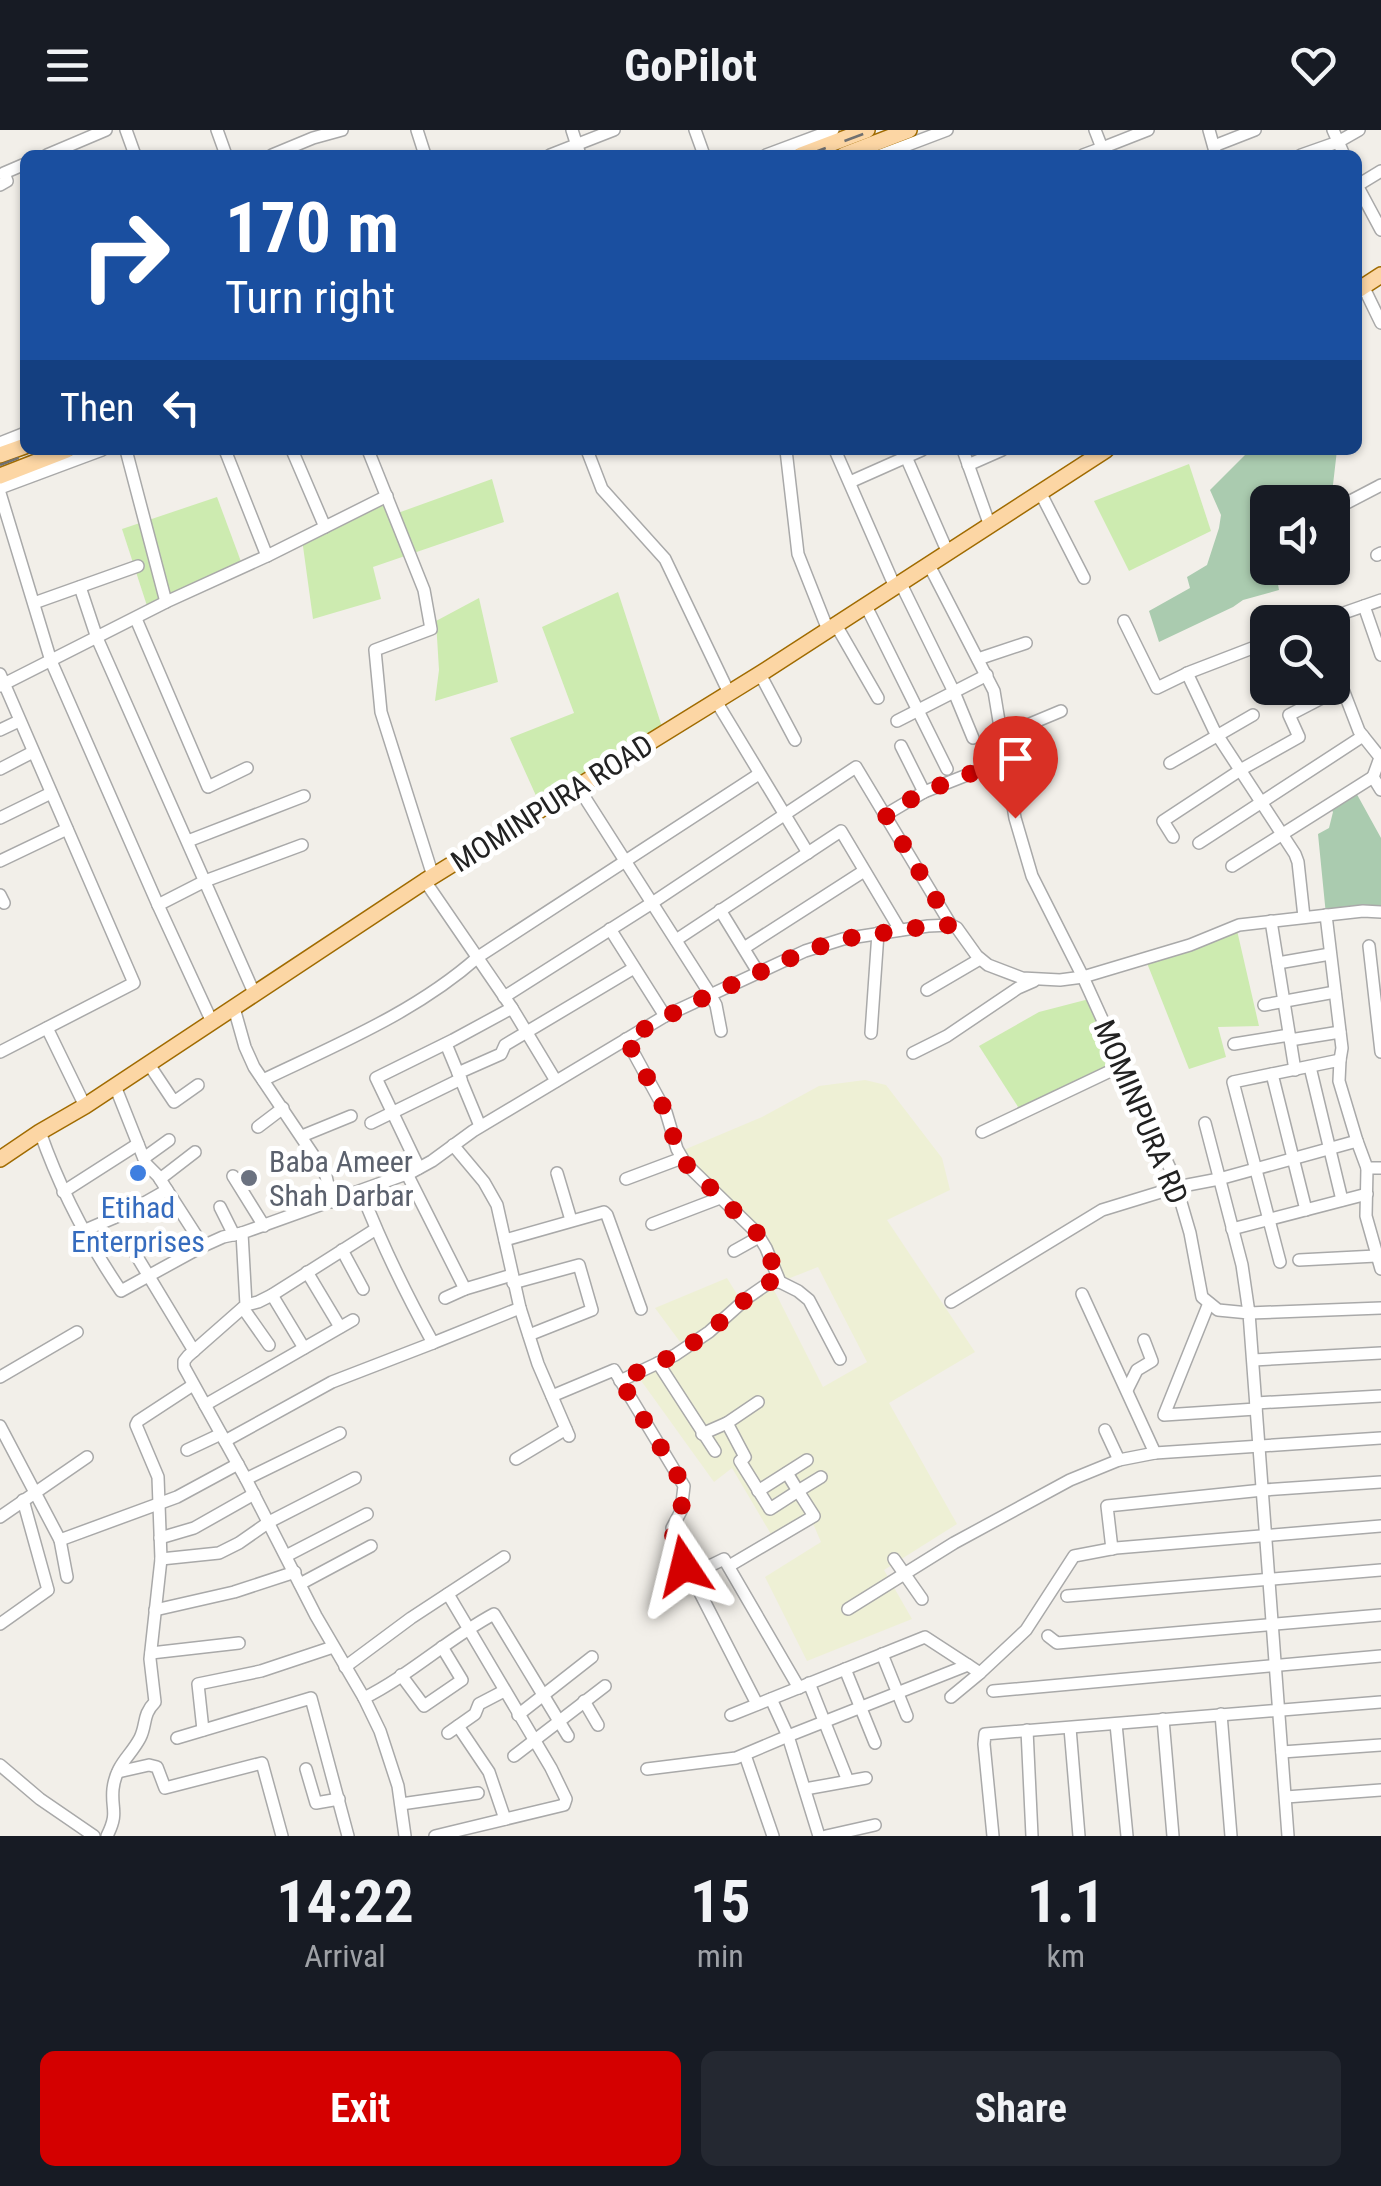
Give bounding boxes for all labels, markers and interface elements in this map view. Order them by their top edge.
icon: menu [40,38,95,93]
icon: heart [1286,38,1341,93]
text: GoPilot [624,39,757,92]
text: 170 m [225,187,399,269]
icon: right [60,190,190,320]
text: Turn right [225,271,395,324]
icon: left [154,380,209,435]
text: Then [60,386,134,430]
map controls [1250,485,1350,705]
button: sound [1250,485,1350,585]
button: search [1250,605,1350,705]
pin [973,716,1058,819]
street label: MOMINPURA ROAD [445,727,659,879]
icon: arrive [988,731,1043,786]
street label: MOMINPURA RD [1087,1015,1195,1209]
place label: Baba Ameer Shah Darbar [269,1144,414,1213]
marker: Etihad Enterprises [127,1162,149,1184]
marker: Baba Ameer Shah Darbar [238,1167,260,1189]
place label: Etihad Enterprises [71,1190,205,1259]
position arrow [632,1514,736,1618]
text: 14:22 [276,1866,414,1937]
text: 15 [690,1866,751,1937]
text: 1.1 [1027,1866,1105,1937]
text: Arrival [304,1937,386,1975]
text: min [697,1937,744,1975]
text: km [1047,1937,1085,1975]
button: Exit [40,2051,681,2166]
button: Share [701,2051,1341,2166]

